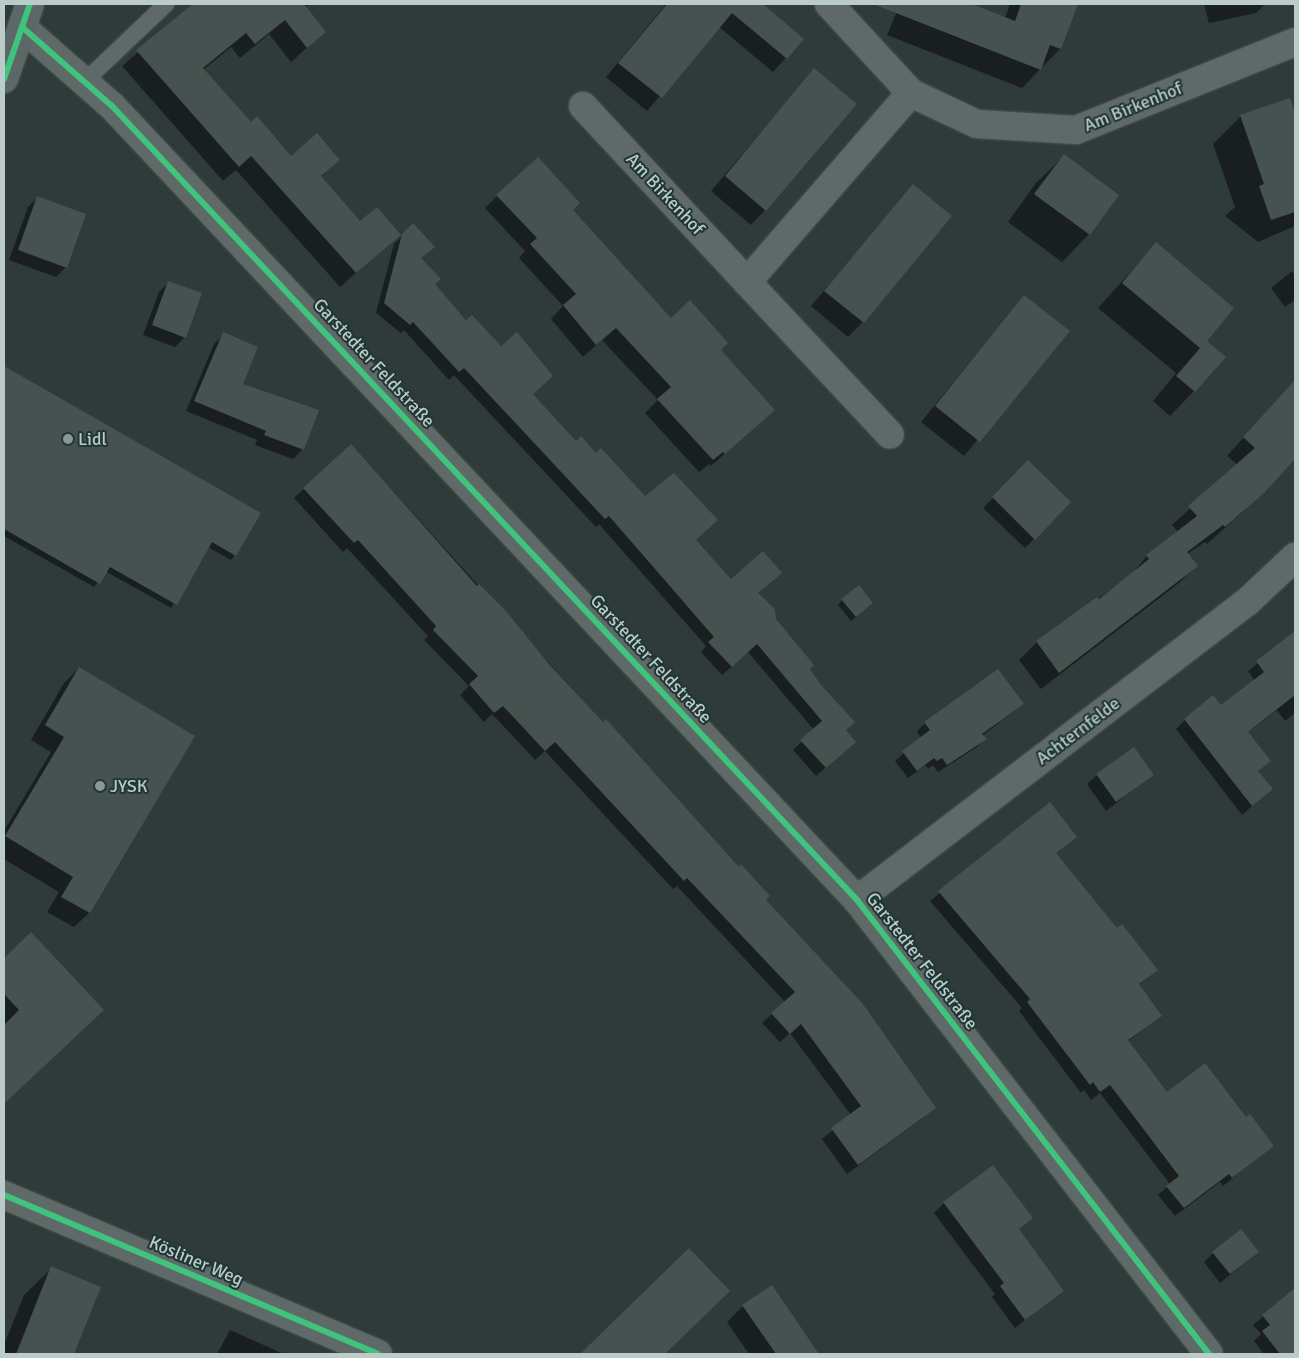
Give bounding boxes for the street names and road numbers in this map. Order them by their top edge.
street label: Am Birkenhof [1081,77,1185,137]
street label: Am Birkenhof [622,149,708,239]
street label: Garstedter Feldstraße [309,294,439,432]
street label: Garstedter Feldstraße [586,590,716,728]
street label: Achternfelde [1032,692,1124,770]
street label: Garstedter Feldstraße [862,888,982,1034]
street label: Kösliner Weg [146,1231,246,1291]

